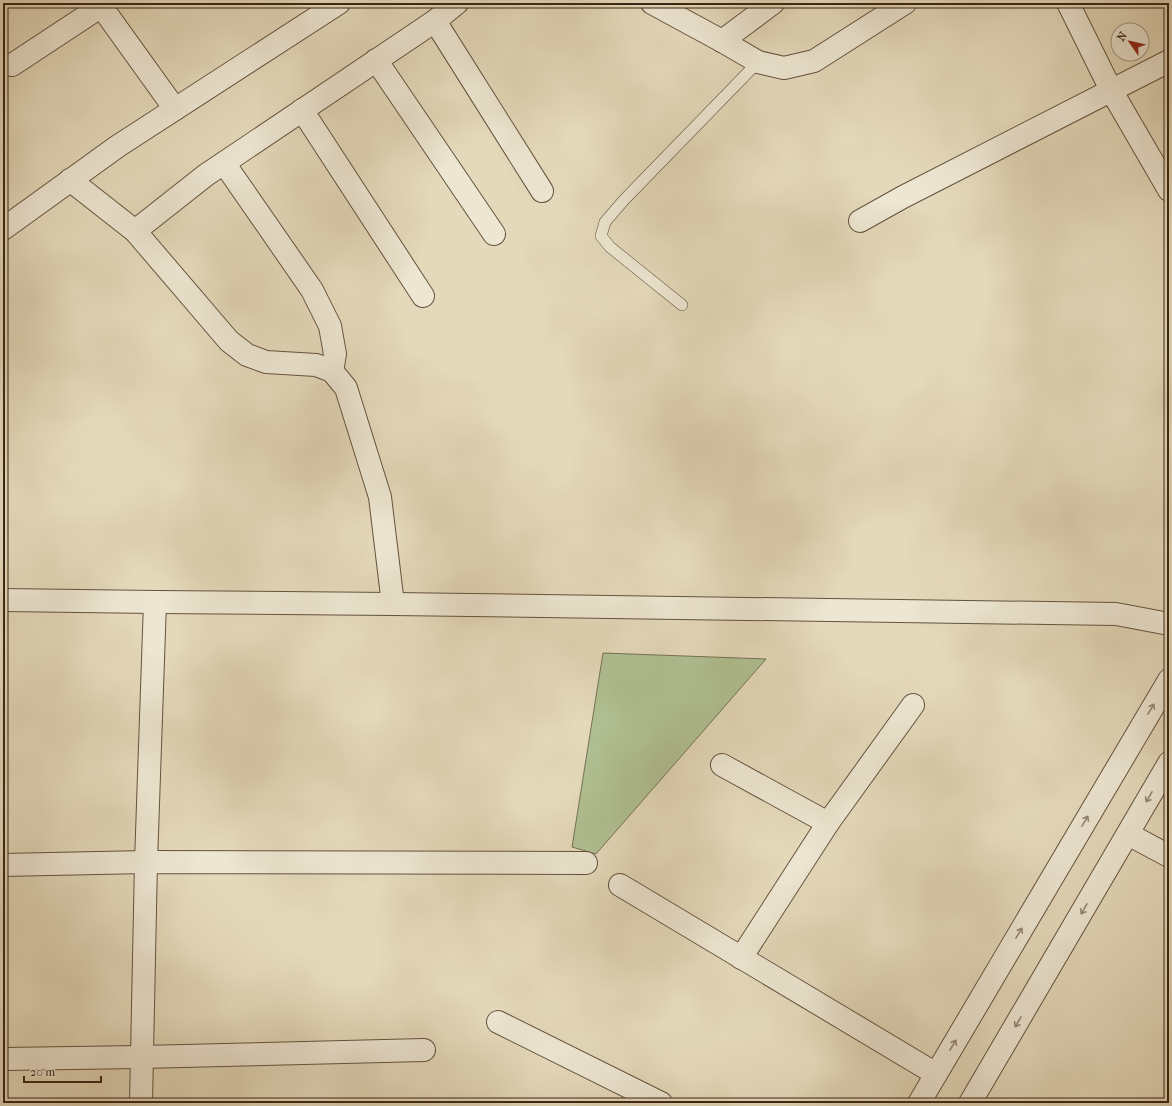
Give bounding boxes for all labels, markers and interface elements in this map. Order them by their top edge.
north arrow [1110,22,1150,62]
text: N [1114,29,1130,44]
one-way arrow [1148,703,1156,715]
one-way arrow [1145,791,1153,803]
one-way arrow [1082,815,1090,827]
one-way arrow [1079,903,1087,915]
one-way arrow [1016,927,1024,939]
one-way arrow [1014,1016,1022,1028]
one-way arrow [949,1039,957,1051]
scale bar [24,1058,101,1084]
text: 20 m [30,1065,55,1079]

